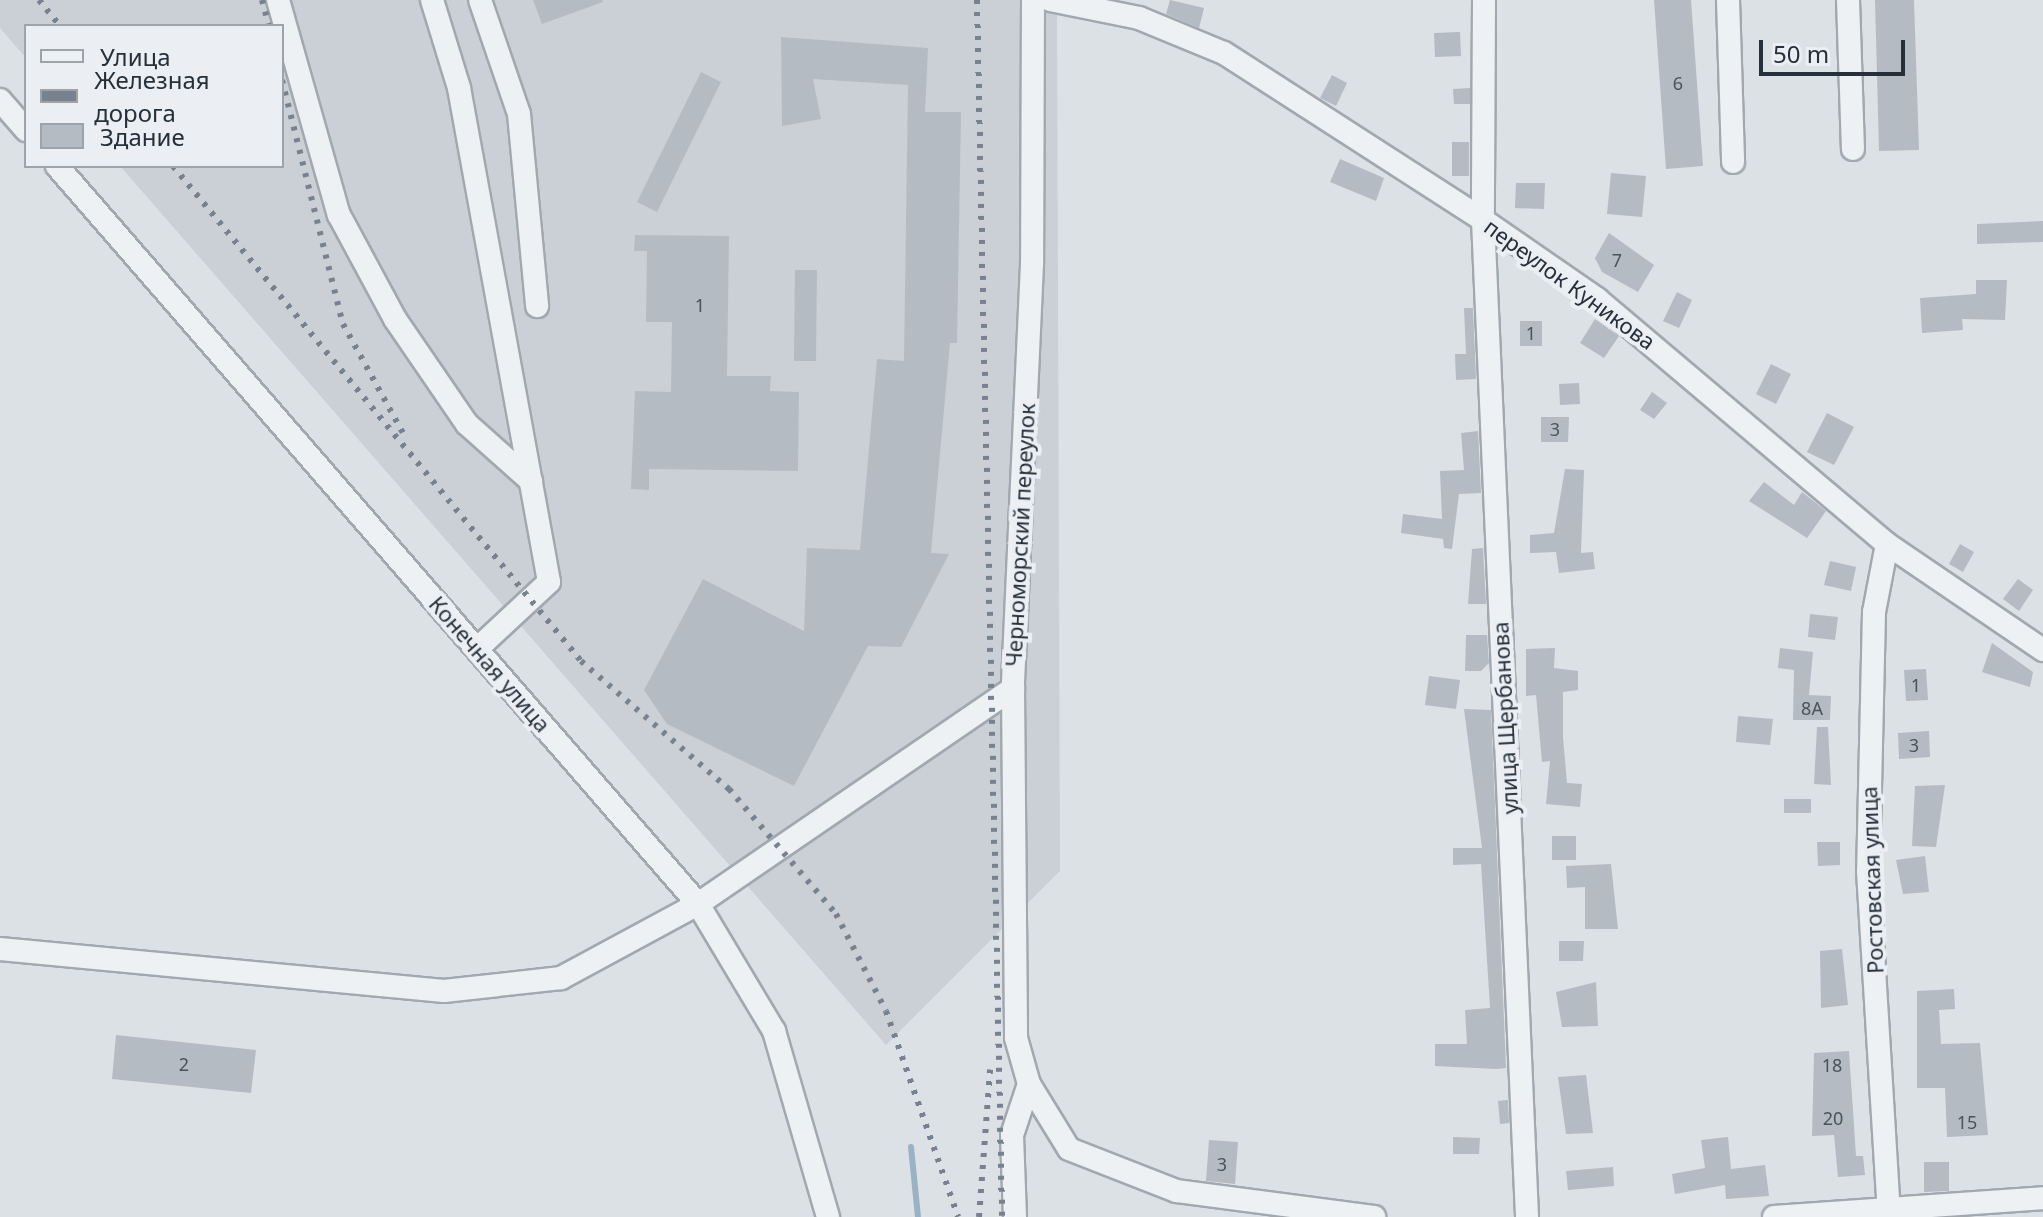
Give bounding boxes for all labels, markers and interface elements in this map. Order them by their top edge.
legend [24,24,284,168]
scale bar [1763,24,1909,74]
text: 50 m [1773,37,1829,70]
text: Улица [100,40,171,73]
text: Железная дорога [94,63,210,129]
house number: 6 [1673,72,1683,94]
text: Здание [100,120,185,153]
street label: переулок Куникова [1479,213,1661,355]
house number: 7 [1612,249,1622,271]
house number: 1 [695,294,705,316]
house number: 1 [1526,322,1536,344]
street label: Черноморский переулок [1000,403,1040,667]
house number: 3 [1550,418,1560,440]
street label: Конечная улица [424,591,556,737]
street label: улица Щербанова [1487,621,1523,815]
house number: 1 [1911,674,1921,696]
house number: 8А [1801,697,1823,719]
house number: 3 [1909,734,1919,756]
street label: Ростовская улица [1856,786,1888,974]
house number: 2 [179,1053,189,1075]
house number: 18 [1822,1054,1842,1076]
house number: 20 [1823,1107,1843,1129]
house number: 15 [1957,1111,1977,1133]
house number: 3 [1217,1153,1227,1175]

